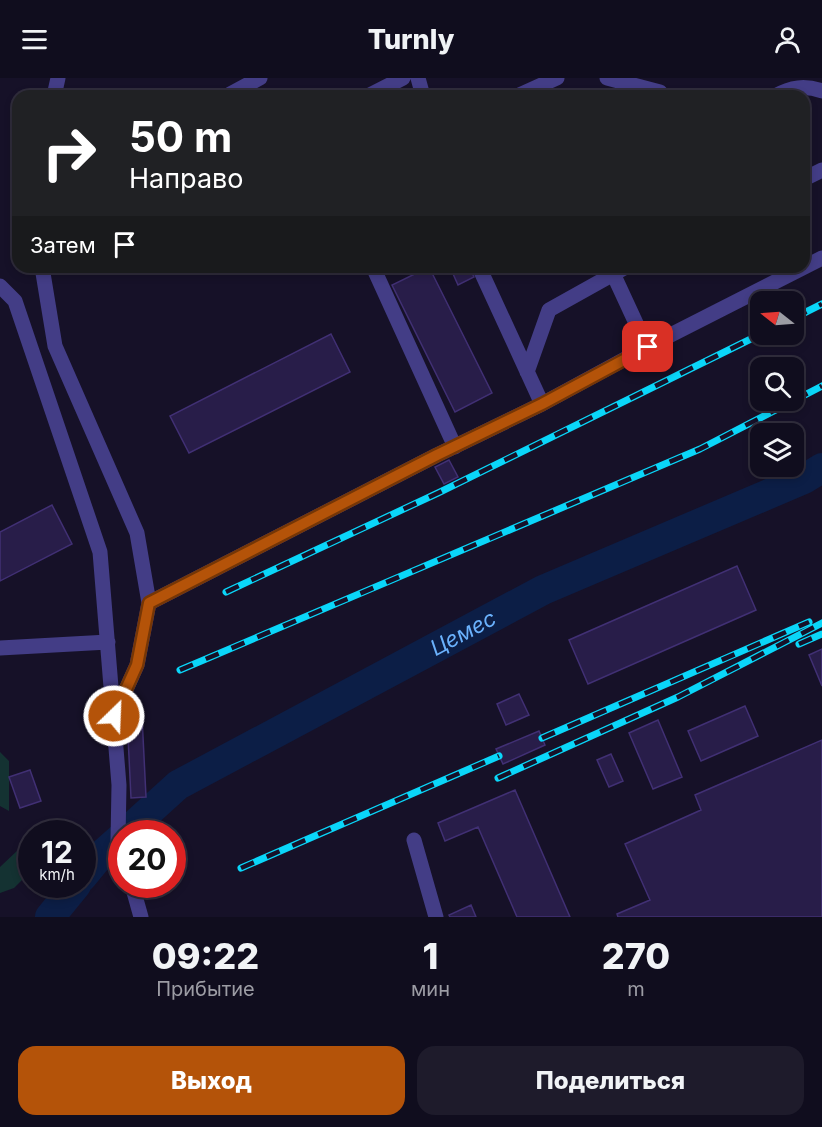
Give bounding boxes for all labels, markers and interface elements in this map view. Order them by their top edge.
icon: menu [18,23,51,56]
text: Turnly [368,23,454,56]
icon: person [771,23,804,56]
text: 50 m [129,111,232,162]
icon: right [30,114,108,192]
text: Направо [129,162,244,195]
icon: arrive [108,228,141,261]
text: Затем [30,232,96,258]
north arrow [750,291,804,345]
map controls [750,291,804,477]
pin [622,321,673,372]
icon: arrive [631,330,664,363]
button: search [750,357,804,411]
button: layers [750,423,804,477]
water label: Цемес [426,605,500,661]
position arrow [82,684,146,748]
speed limit sign: 20 [108,820,186,898]
text: 12 [41,834,73,870]
text: km/h [39,865,75,884]
text: 09:22 [152,934,259,978]
text: 1 [422,934,438,978]
text: 270 [602,934,670,978]
text: Прибытие [156,977,255,1001]
text: мин [411,977,450,1001]
text: m [627,977,645,1001]
button: Выход [18,1046,405,1115]
button: Поделиться [417,1046,804,1115]

